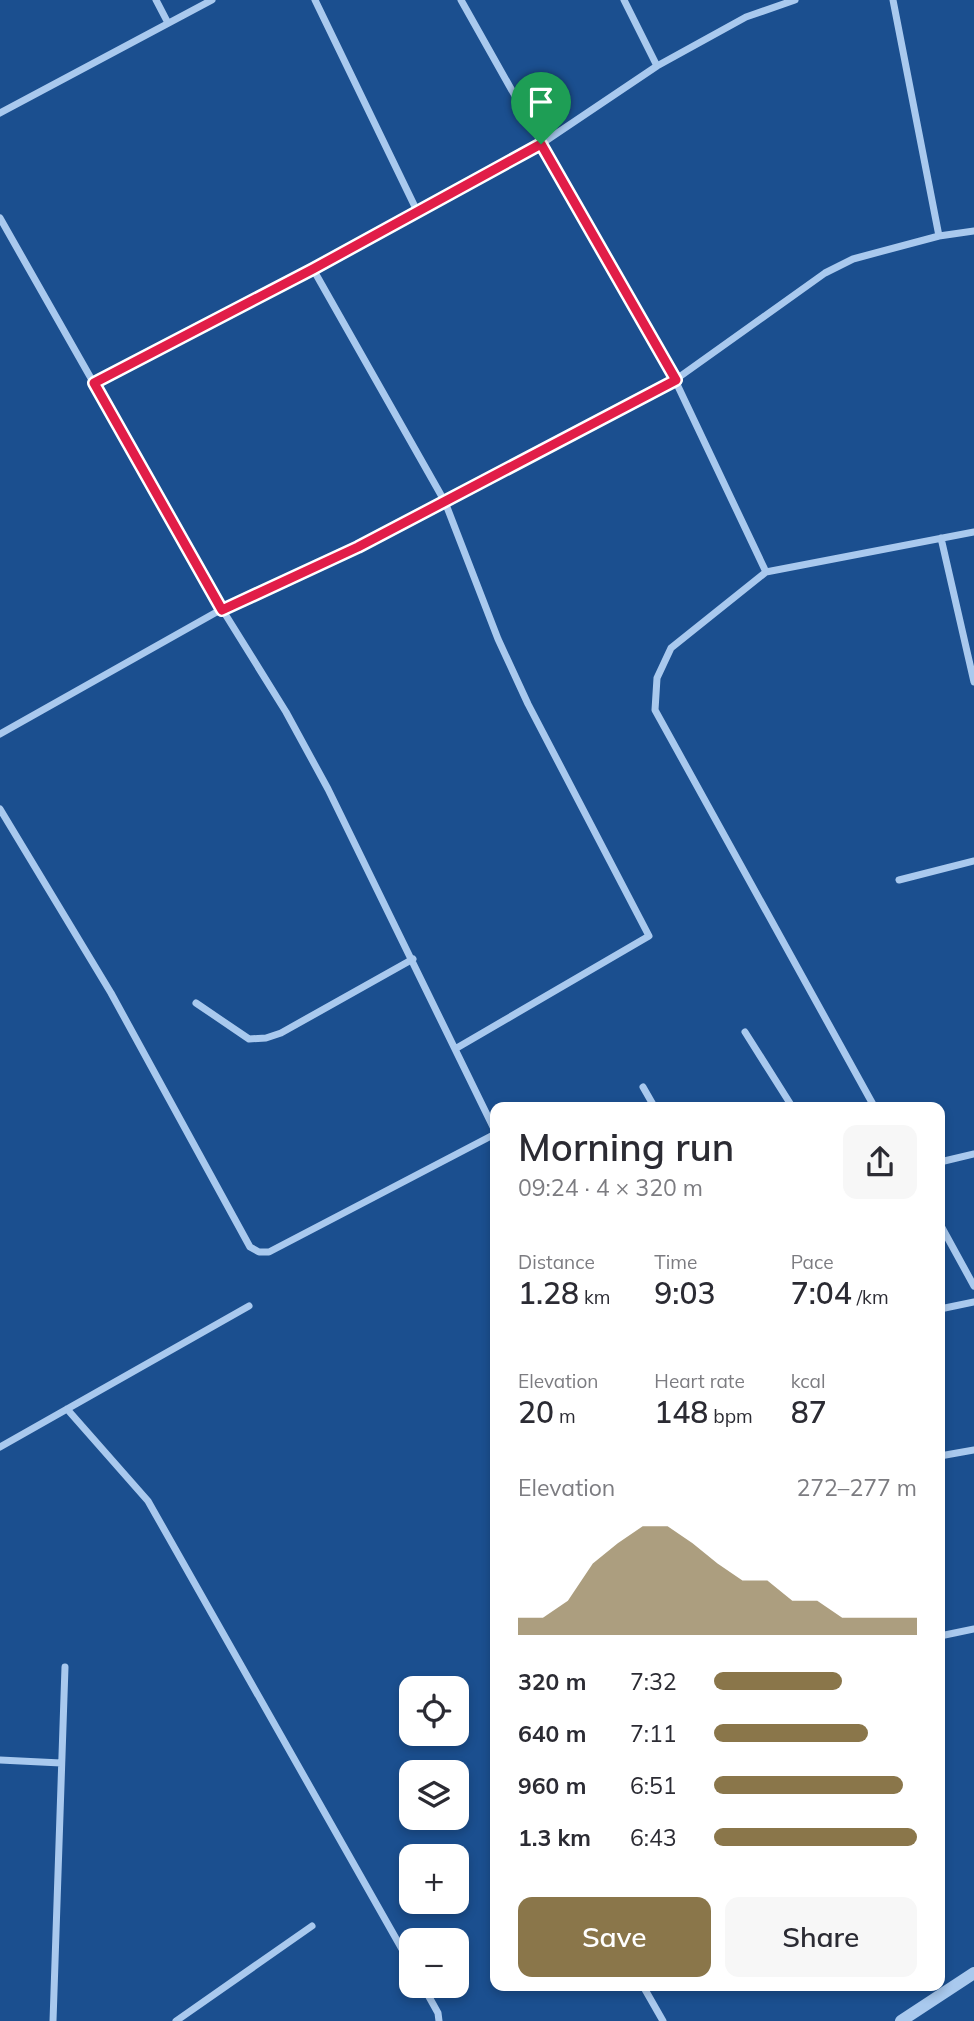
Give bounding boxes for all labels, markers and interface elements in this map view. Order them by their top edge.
pin [511,72,571,144]
icon: arrive [522,83,560,121]
text: Morning run [518,1123,734,1171]
button: share [843,1125,917,1199]
text: 09:24 · 4 × 320 m [518,1173,703,1202]
text: Distance [518,1250,595,1274]
text: Time [654,1250,697,1274]
text: Pace [791,1250,834,1274]
text: 1.28 [518,1274,579,1312]
text: 9:03 [654,1274,715,1312]
text: 7:04 [791,1274,852,1312]
text: km [579,1285,611,1309]
text: /km [852,1285,889,1309]
text: Elevation [518,1369,598,1393]
text: Heart rate [654,1369,745,1393]
text: kcal [791,1369,825,1393]
text: 20 [518,1393,554,1431]
text: 148 [654,1393,708,1431]
text: 87 [791,1393,827,1431]
text: m [554,1404,576,1428]
text: bpm [708,1404,753,1428]
text: Elevation [518,1473,615,1502]
text: 272–277 m [796,1473,917,1502]
text: 320 m [518,1667,586,1696]
text: 7:32 [630,1667,677,1696]
map controls [399,1676,469,1998]
button: locate [399,1676,469,1746]
text: 640 m [518,1719,586,1748]
text: 7:11 [630,1719,677,1748]
button: layers [399,1760,469,1830]
text: 960 m [518,1771,586,1800]
text: 6:51 [630,1771,677,1800]
text: 1.3 km [518,1823,591,1852]
text: 6:43 [630,1823,677,1852]
button: + [399,1844,469,1914]
button: Save [518,1897,711,1977]
button: Share [725,1897,917,1977]
button: − [399,1928,469,1998]

